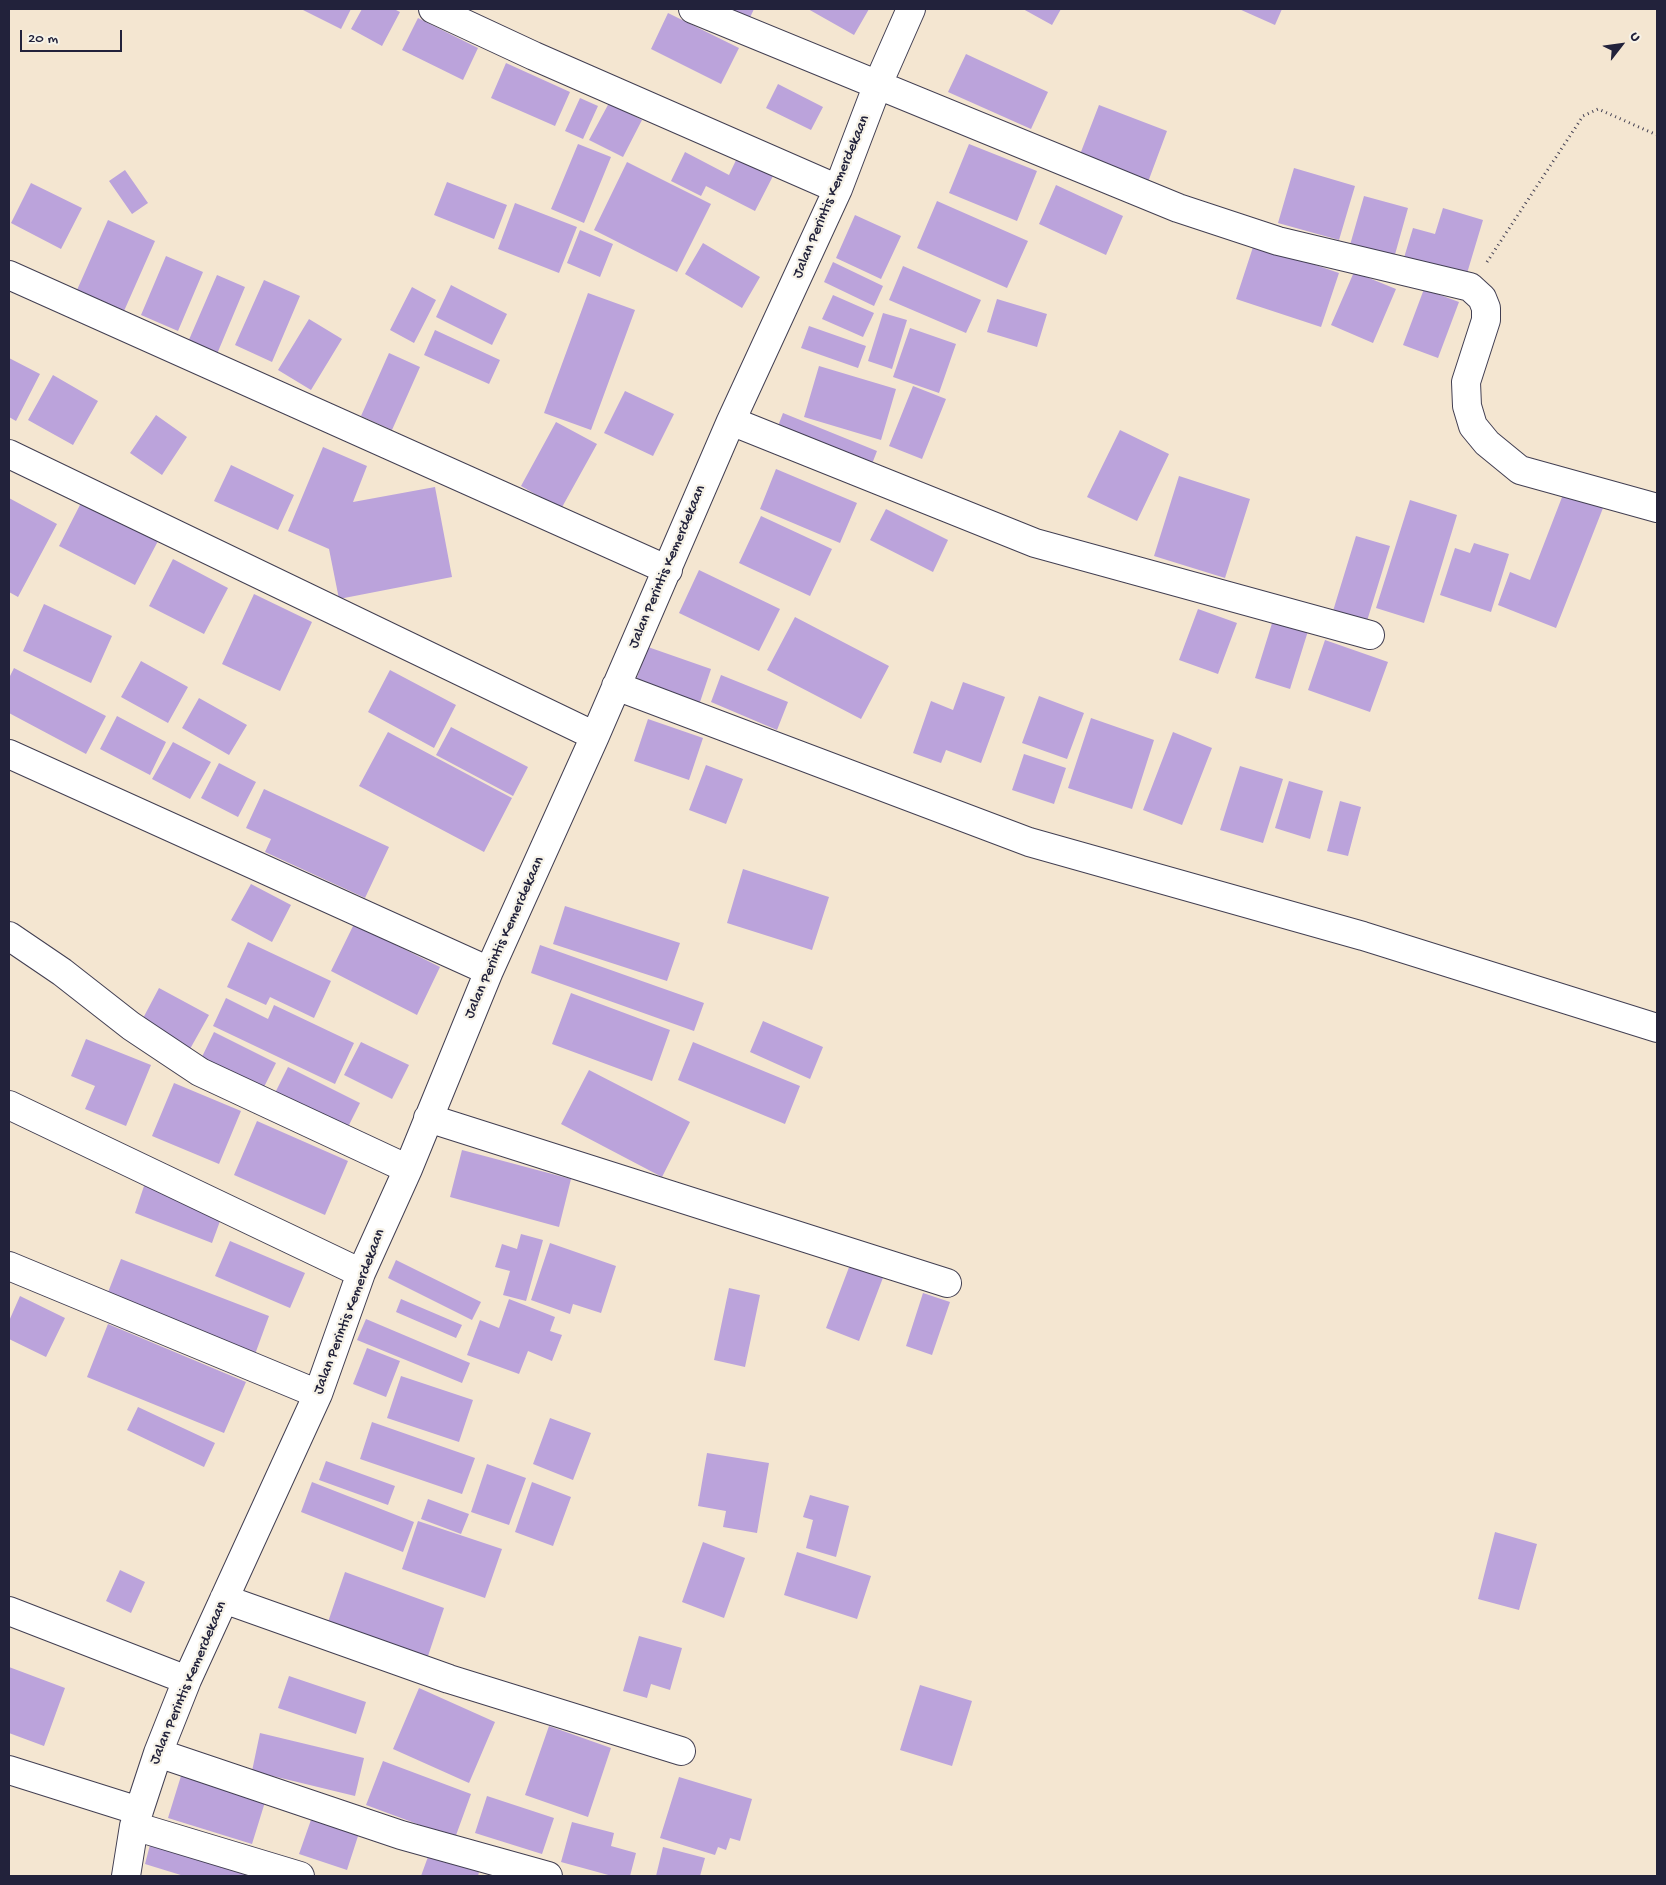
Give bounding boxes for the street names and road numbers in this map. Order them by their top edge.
street label: Jalan Perintis Kemerdekaan [789,113,875,281]
street label: Jalan Perintis Kemerdekaan [625,483,711,651]
street label: Jalan Perintis Kemerdekaan [461,854,549,1022]
street label: Jalan Perintis Kemerdekaan [310,1227,390,1397]
street label: Jalan Perintis Kemerdekaan [146,1599,232,1767]

